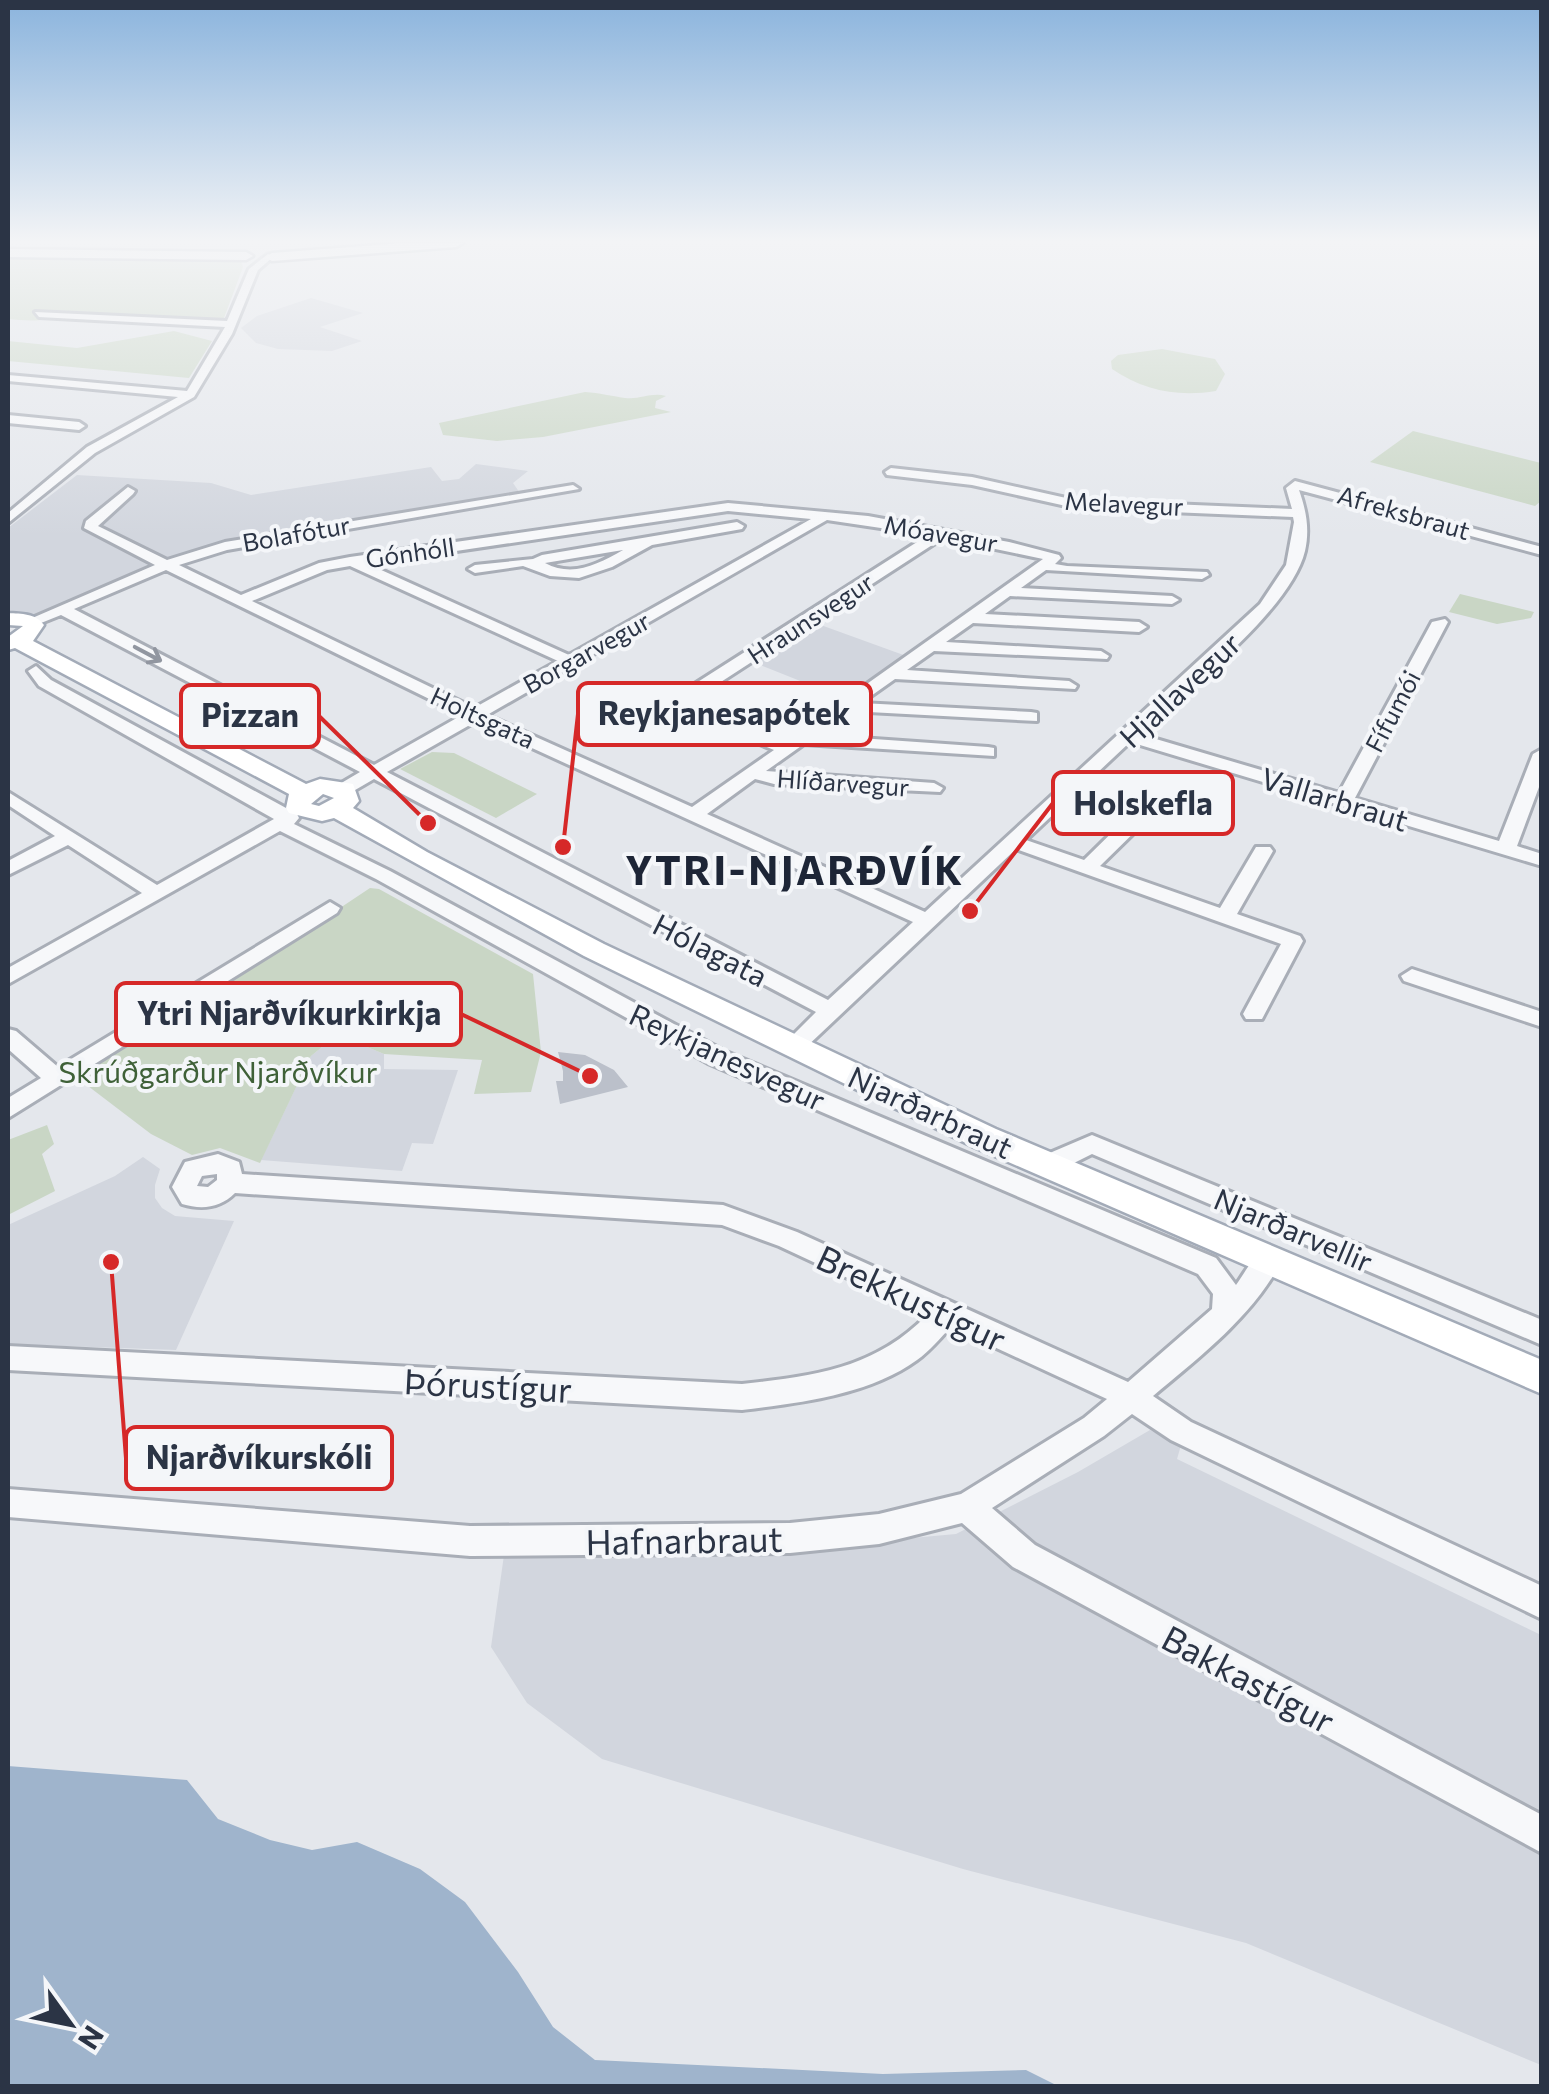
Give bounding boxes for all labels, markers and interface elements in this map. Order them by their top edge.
street label: Afreksbraut [1334,479,1474,545]
street label: Melavegur [1064,485,1184,521]
street label: Móavegur [882,508,1000,558]
street label: Bolafótur [240,509,352,557]
street label: Gónhóll [364,531,456,573]
street label: Hraunsvegur [741,566,879,670]
street label: Borgarvegur [517,605,655,699]
street label: Hjallavegur [1111,624,1247,754]
one-way arrow [133,645,163,664]
street label: Fífumói [1358,665,1426,757]
street label: Holtsgata [426,680,540,754]
callout: Reykjanesapótek [578,683,871,745]
callout: Pizzan [181,685,319,747]
text: Reykjanesapótek [598,692,851,732]
text: Pizzan [201,694,299,734]
street label: Vallarbraut [1257,758,1413,838]
street label: Hlíðarvegur [776,762,910,802]
callout: Holskefla [1053,772,1233,834]
text: Holskefla [1073,782,1213,822]
district label: YTRI-NJARÐVÍK [625,844,965,893]
street label: Hólagata [648,904,774,994]
callout: Ytri Njarðvíkurkirkja [116,983,461,1045]
text: Ytri Njarðvíkurkirkja [137,992,441,1032]
street label: Reykjanesvegur [624,994,832,1118]
park label: Skrúðgarður Njarðvíkur [58,1052,378,1089]
street label: Njarðarbraut [843,1057,1019,1165]
street label: Njarðarvellir [1209,1179,1379,1279]
street label: Brekkustígur [811,1234,1013,1360]
street label: Þórustígur [403,1358,573,1410]
callout: Njarðvíkurskóli [126,1427,392,1489]
text: Njarðvíkurskóli [146,1436,372,1476]
street label: Hafnarbraut [585,1516,783,1562]
street label: Bakkastígur [1156,1615,1342,1741]
north arrow [20,1974,120,2074]
text: N [72,2020,112,2056]

